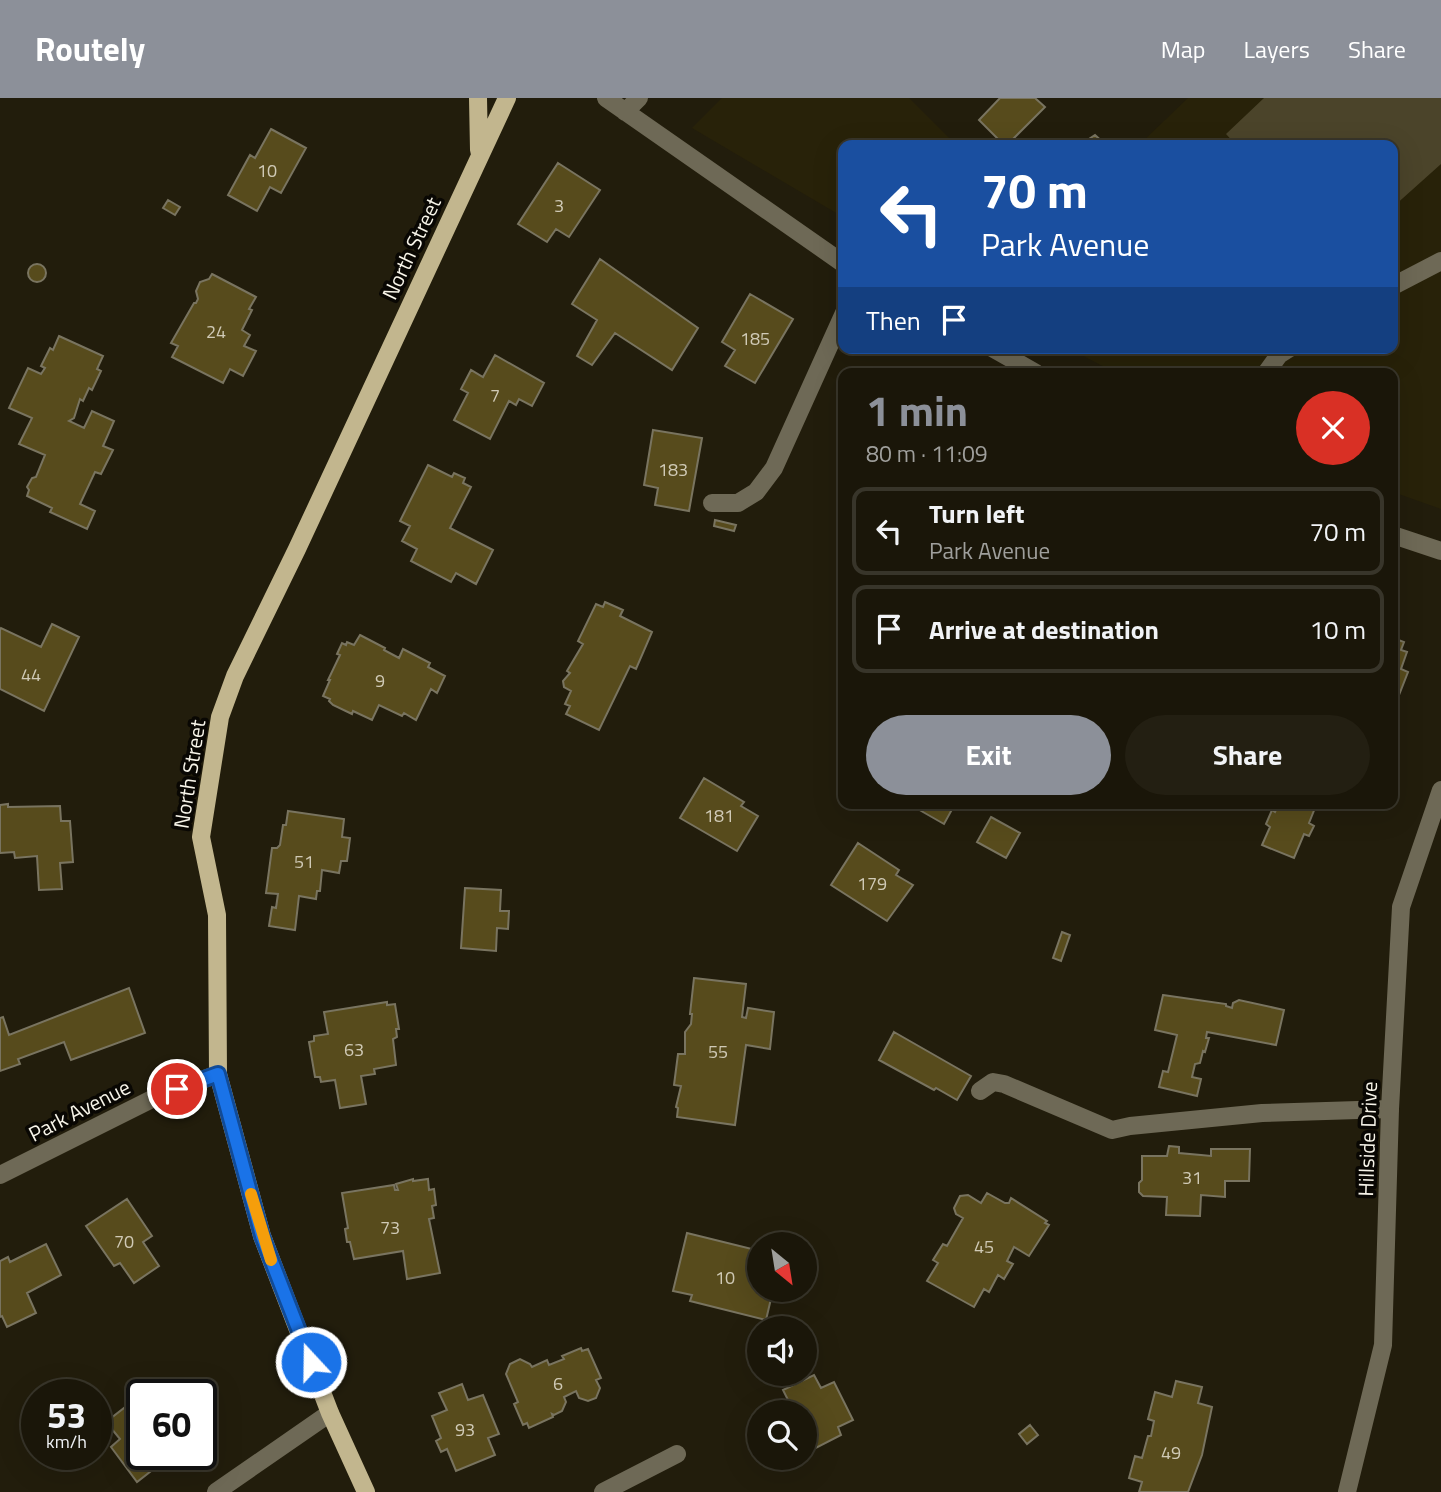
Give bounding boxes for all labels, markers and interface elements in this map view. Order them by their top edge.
text: Routely [35,24,145,74]
text: Map [1161,31,1206,67]
text: Layers [1244,31,1310,67]
text: Share [1348,31,1406,67]
text: 70 m [981,152,1088,227]
house number: 10 [257,157,277,184]
icon: left [866,168,957,259]
street label: North Street [373,191,449,305]
house number: 3 [554,192,564,219]
text: Park Avenue [981,220,1149,268]
text: Then [866,301,921,340]
icon: arrive [935,301,973,339]
house number: 24 [206,318,226,345]
house number: 185 [740,325,770,352]
text: 1 min [866,378,968,442]
house number: 7 [490,382,500,409]
button: close [1296,391,1370,465]
text: 80 m · 11:09 [866,436,988,471]
house number: 183 [658,456,688,483]
text: Turn left [929,494,1024,533]
icon: left [870,512,908,550]
text: 70 m [1309,512,1366,551]
text: Park Avenue [929,533,1050,568]
icon: arrive [870,610,908,648]
text: Arrive at destination [929,610,1159,649]
text: 10 m [1309,610,1366,649]
house number: 44 [21,661,41,688]
house number: 9 [375,667,385,694]
button: Exit [866,715,1111,795]
button: Share [1125,715,1370,795]
street label: North Street [165,717,213,831]
house number: 181 [704,802,734,829]
house number: 51 [294,848,314,875]
house number: 179 [857,870,887,897]
house number: 63 [344,1036,364,1063]
house number: 55 [708,1038,728,1065]
pin [147,1059,207,1119]
icon: arrive [158,1070,196,1108]
street label: Park Avenue [23,1071,135,1149]
street label: Hillside Drive [1349,1081,1385,1197]
house number: 31 [1182,1164,1202,1191]
house number: 73 [380,1214,400,1241]
house number: 70 [114,1228,134,1255]
north arrow [747,1232,817,1302]
map controls [747,1232,817,1470]
house number: 45 [974,1233,994,1260]
house number: 10 [715,1264,735,1291]
button: sound [747,1316,817,1386]
position arrow [274,1325,348,1399]
house number: 6 [553,1370,563,1397]
speed limit sign: 60 [126,1379,217,1470]
text: 53 [47,1388,86,1442]
button: search [747,1400,817,1470]
house number: 93 [455,1416,475,1443]
text: km/h [46,1428,87,1455]
house number: 49 [1161,1439,1181,1466]

